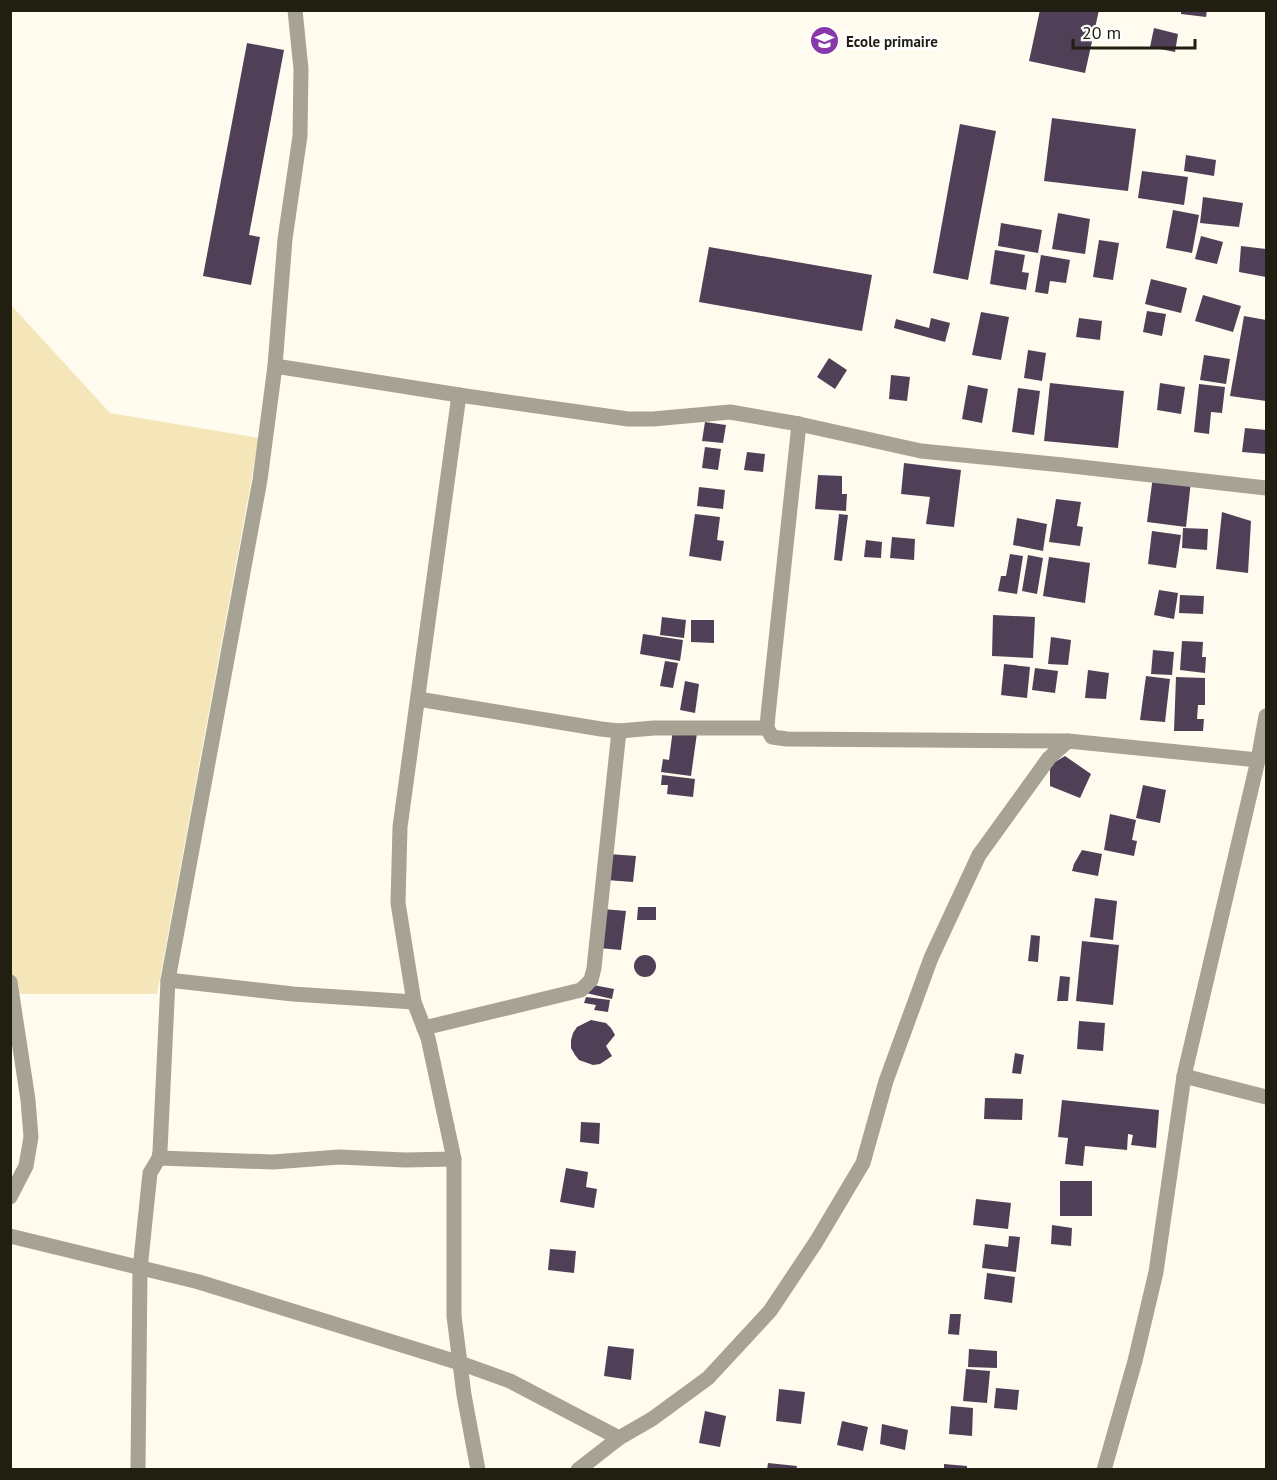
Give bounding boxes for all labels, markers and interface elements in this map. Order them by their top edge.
scale bar [1073,12,1194,50]
text: 20 m [1082,21,1121,44]
school or university icon: Ecole primaire [809,25,841,57]
place label: Ecole primaire [846,32,938,51]

